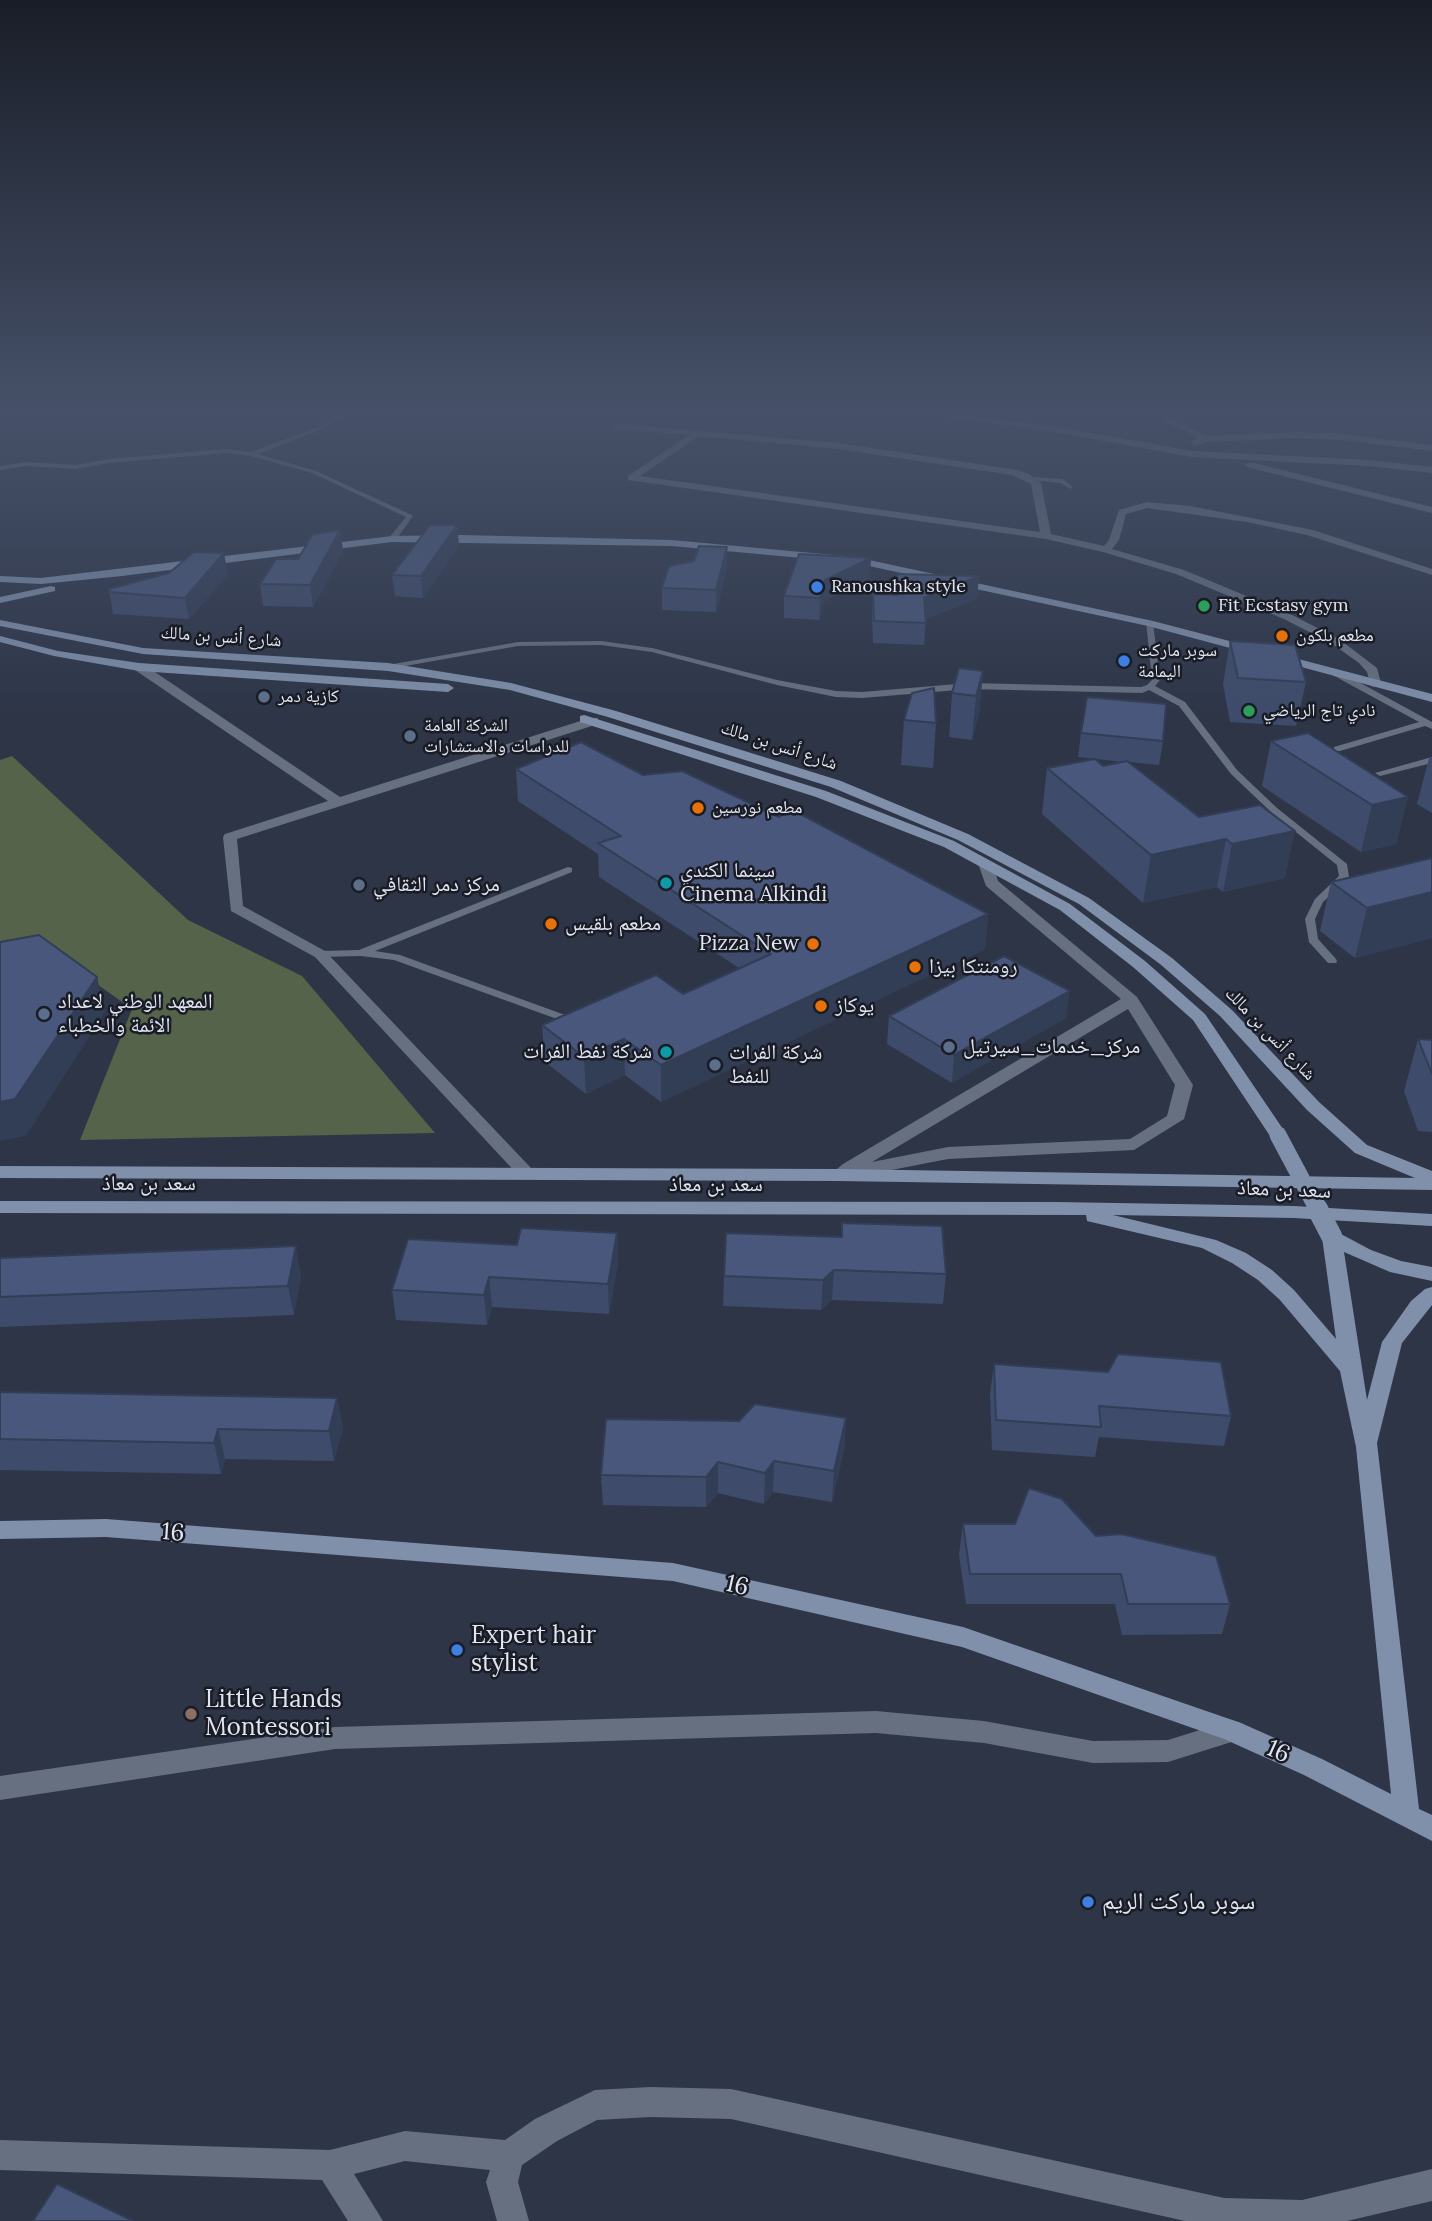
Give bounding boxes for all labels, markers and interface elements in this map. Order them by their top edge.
place label: Ranoushka style [831,576,966,598]
marker: Ranoushka style [809,579,825,595]
place label: Fit Ecstasy gym [1218,595,1349,617]
marker: Fit Ecstasy gym [1196,598,1212,614]
street label: شارع أنس بن مالك [160,622,282,652]
place label: مطعم بلكون [1296,625,1374,647]
marker: مطعم بلكون [1274,628,1290,644]
place label: سوبر ماركت اليمامة [1138,640,1217,682]
marker: سوبر ماركت اليمامة [1116,653,1132,669]
place label: كازية دمر [278,686,339,708]
marker: كازية دمر [256,689,272,705]
place label: نادي تاج الرياضي [1263,700,1375,722]
marker: نادي تاج الرياضي [1241,703,1257,719]
place label: الشركة العامة للدراسات والاستشارات [424,715,569,758]
street label: شارع أنس بن مالك [718,717,840,775]
marker: الشركة العامة للدراسات والاستشارات [402,728,418,744]
place label: مطعم نورسين [712,797,802,819]
marker: مطعم نورسين [690,800,706,816]
place label: سينما الكندي Cinema Alkindi [680,858,827,908]
place label: مركز دمر الثقافي [373,872,500,898]
marker: سينما الكندي Cinema Alkindi [658,875,674,891]
marker: مركز دمر الثقافي [351,877,367,893]
place label: مطعم بلقيس [565,911,661,937]
marker: مطعم بلقيس [543,916,559,932]
place label: Pizza New [699,931,799,957]
marker: Pizza New [805,936,821,952]
place label: رومنتكا بيزا [929,954,1017,980]
marker: رومنتكا بيزا [907,959,923,975]
street label: شارع أنس بن مالك [1220,983,1320,1085]
place label: المعهد الوطني لاعداد الائمة والخطباء [58,989,213,1039]
place label: يوكاز [835,993,874,1019]
marker: يوكاز [813,998,829,1014]
marker: المعهد الوطني لاعداد الائمة والخطباء [36,1006,52,1022]
place label: مركز_خدمات_سيرتيل [963,1034,1140,1060]
place label: شركة نفط الفرات [523,1039,652,1065]
marker: مركز_خدمات_سيرتيل [941,1039,957,1055]
place label: شركة الفرات للنفط [729,1040,822,1090]
marker: شركة نفط الفرات [658,1044,674,1060]
marker: شركة الفرات للنفط [707,1057,723,1073]
street label: سعد بن معاذ [102,1171,196,1197]
street label: سعد بن معاذ [669,1172,763,1198]
street label: سعد بن معاذ [1237,1176,1331,1204]
street label: 16 [161,1518,185,1548]
street label: 16 [723,1569,751,1603]
place label: Expert hair stylist [471,1622,596,1678]
marker: Expert hair stylist [449,1642,465,1658]
place label: Little Hands Montessori [205,1686,342,1742]
marker: Little Hands Montessori [183,1706,199,1722]
street label: 16 [1262,1734,1294,1770]
place label: سوبر ماركت الريم [1102,1888,1255,1916]
marker: سوبر ماركت الريم [1080,1894,1096,1910]

